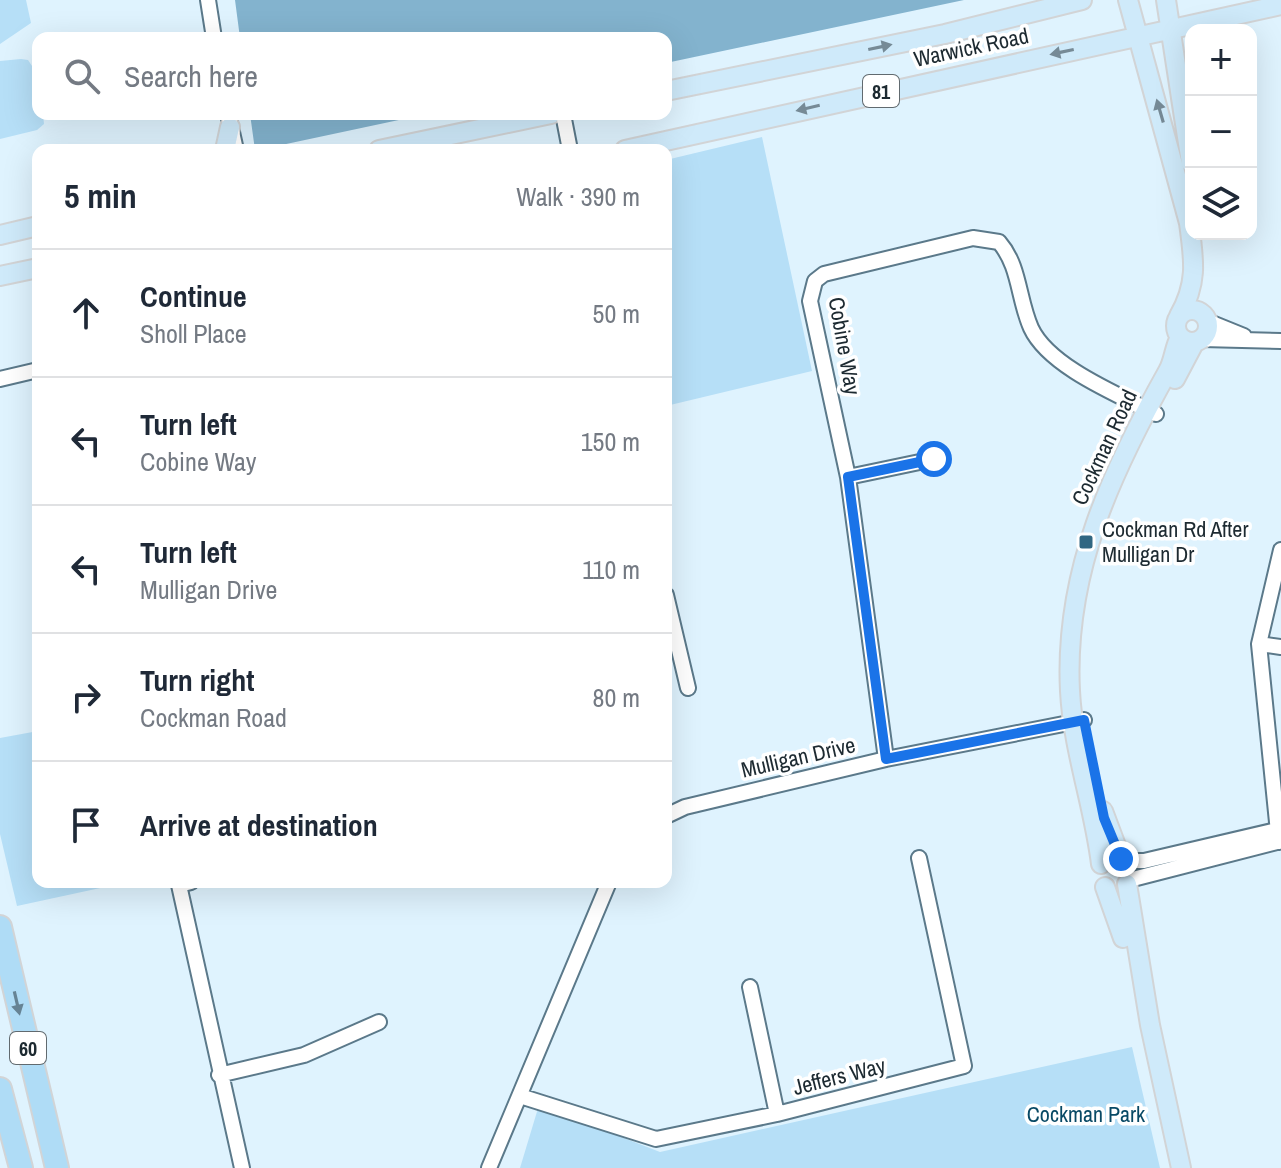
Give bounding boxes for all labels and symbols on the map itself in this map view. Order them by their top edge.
street label: Warwick Road [911,20,1031,74]
one-way arrow [867,40,892,53]
one-way arrow [1049,46,1074,59]
road number: 81 [863,75,899,107]
one-way arrow [1154,99,1166,124]
one-way arrow [795,102,820,115]
street label: Cobine Way [822,295,868,397]
street label: Cockman Road [1064,384,1144,510]
route start [916,441,952,477]
place label: Cockman Rd After Mulligan Dr [1102,514,1248,569]
marker: Cockman Rd After Mulligan Dr [1077,533,1095,551]
street label: Mulligan Drive [738,729,858,785]
route end [1103,841,1139,877]
one-way arrow [11,990,24,1015]
road number: 60 [10,1032,46,1064]
street label: Jeffers Way [790,1050,888,1102]
park label: Cockman Park [1027,1099,1146,1129]

